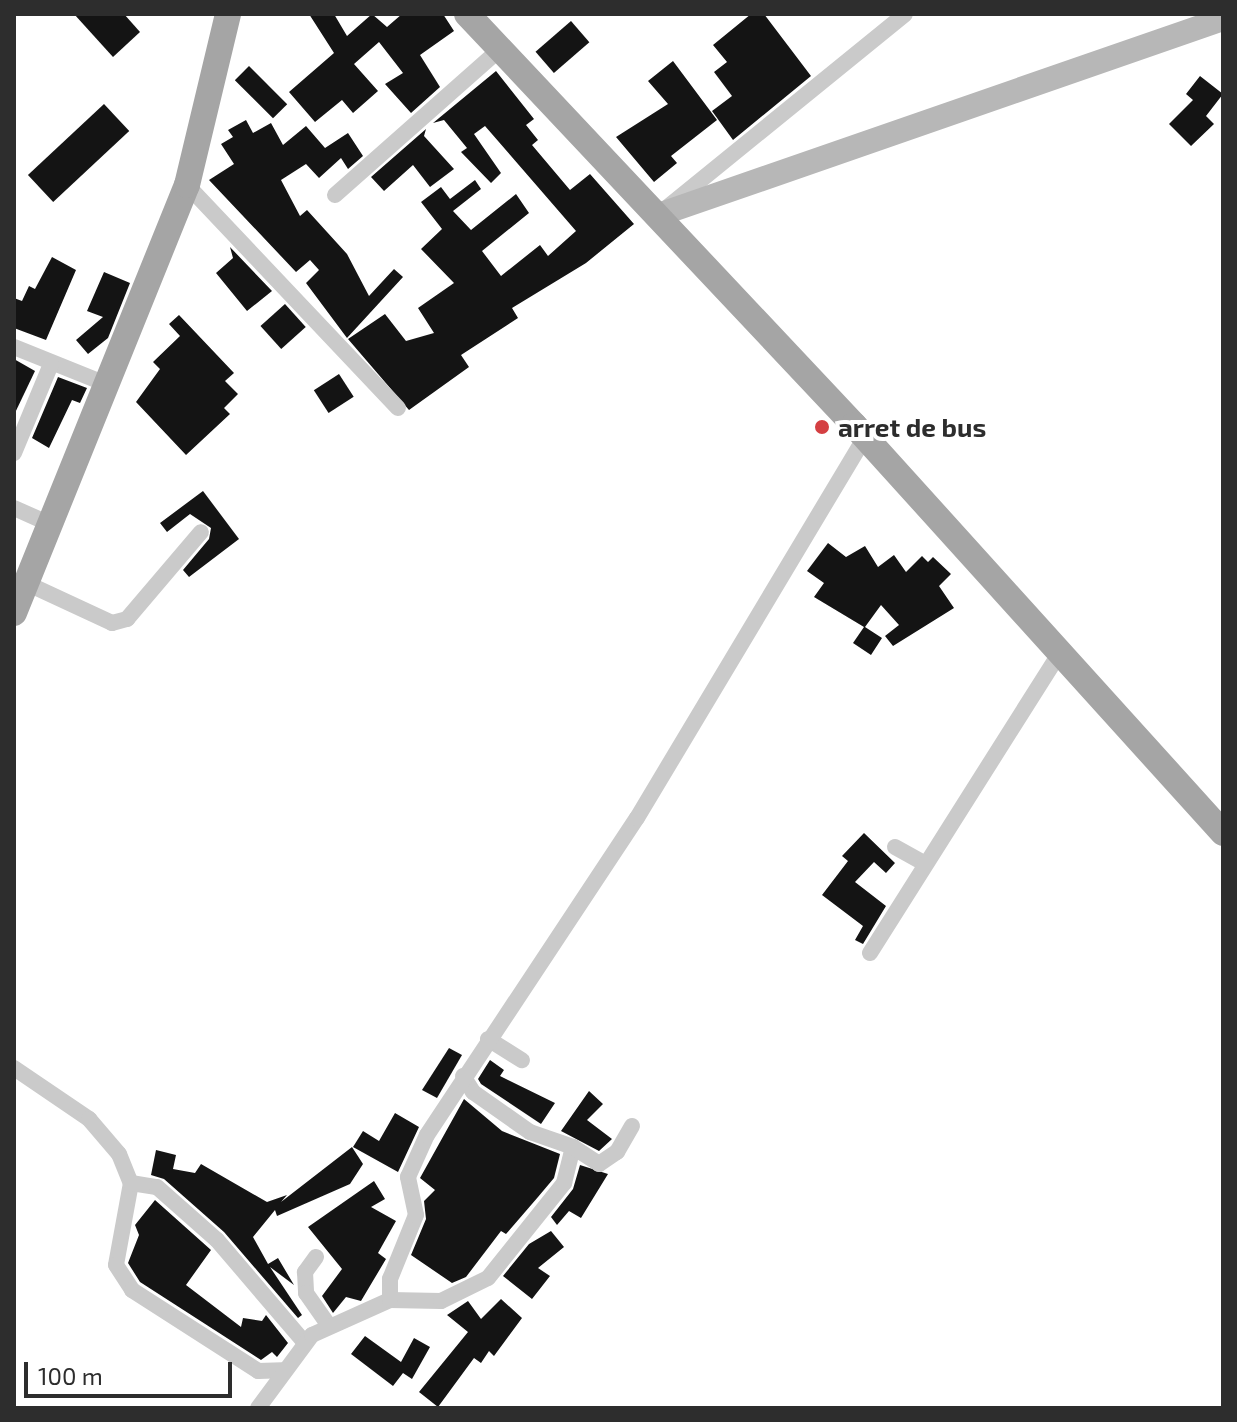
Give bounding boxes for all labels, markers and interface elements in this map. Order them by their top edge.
place label: arret de bus [838,411,986,443]
marker: arret de bus [813,418,831,436]
scale bar [28,1346,236,1396]
text: 100 m [38,1361,103,1390]

